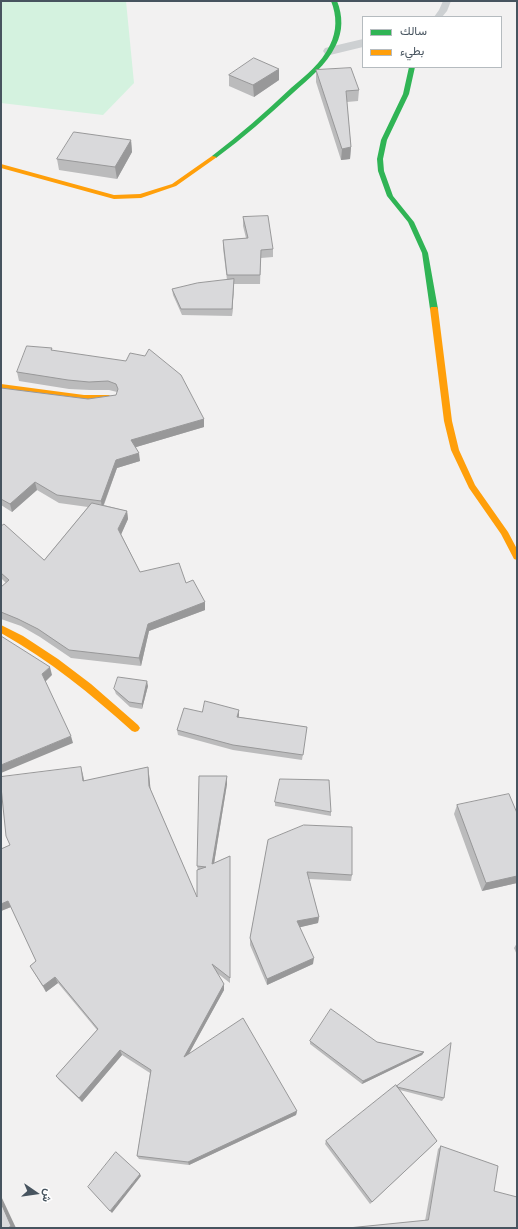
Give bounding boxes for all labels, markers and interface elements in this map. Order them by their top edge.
legend [362,16,502,68]
text: سالك [400,23,427,38]
text: بطيء [400,43,424,58]
north arrow [16,1173,56,1213]
text: ش [39,1188,56,1204]

